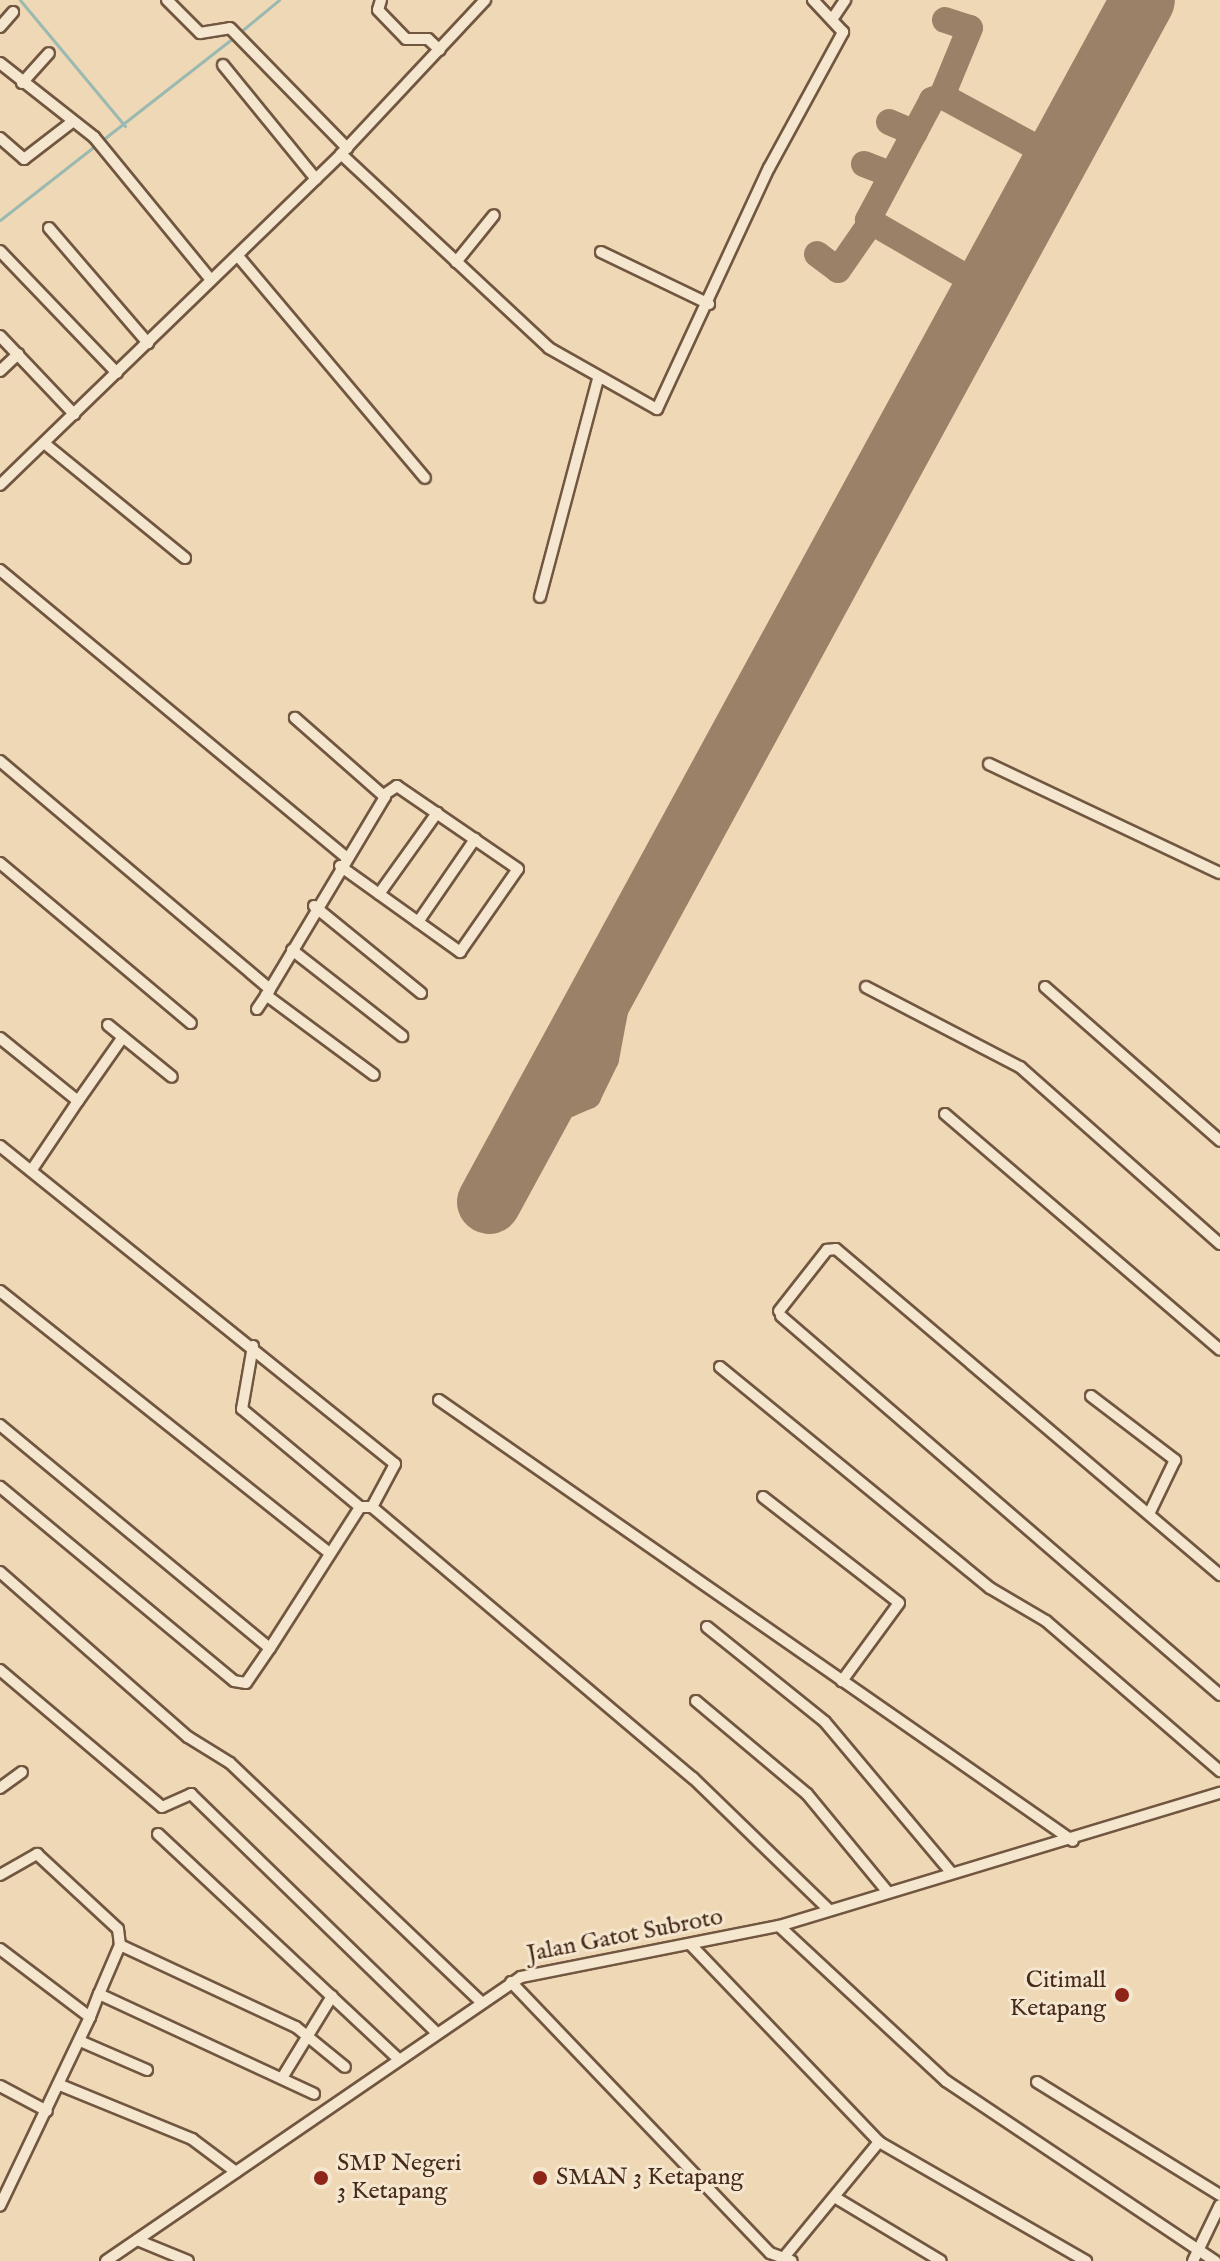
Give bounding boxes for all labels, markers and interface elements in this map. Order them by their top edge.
street label: Jalan Gatot Subroto [525,1903,725,1969]
place label: Citimall Ketapang [1010,1967,1106,2023]
marker: Citimall Ketapang [1113,1986,1131,2004]
place label: SMP Negeri 3 Ketapang [337,2150,461,2206]
place label: SMAN 3 Ketapang [556,2164,743,2192]
marker: SMP Negeri 3 Ketapang [312,2169,330,2187]
marker: SMAN 3 Ketapang [531,2169,549,2187]

